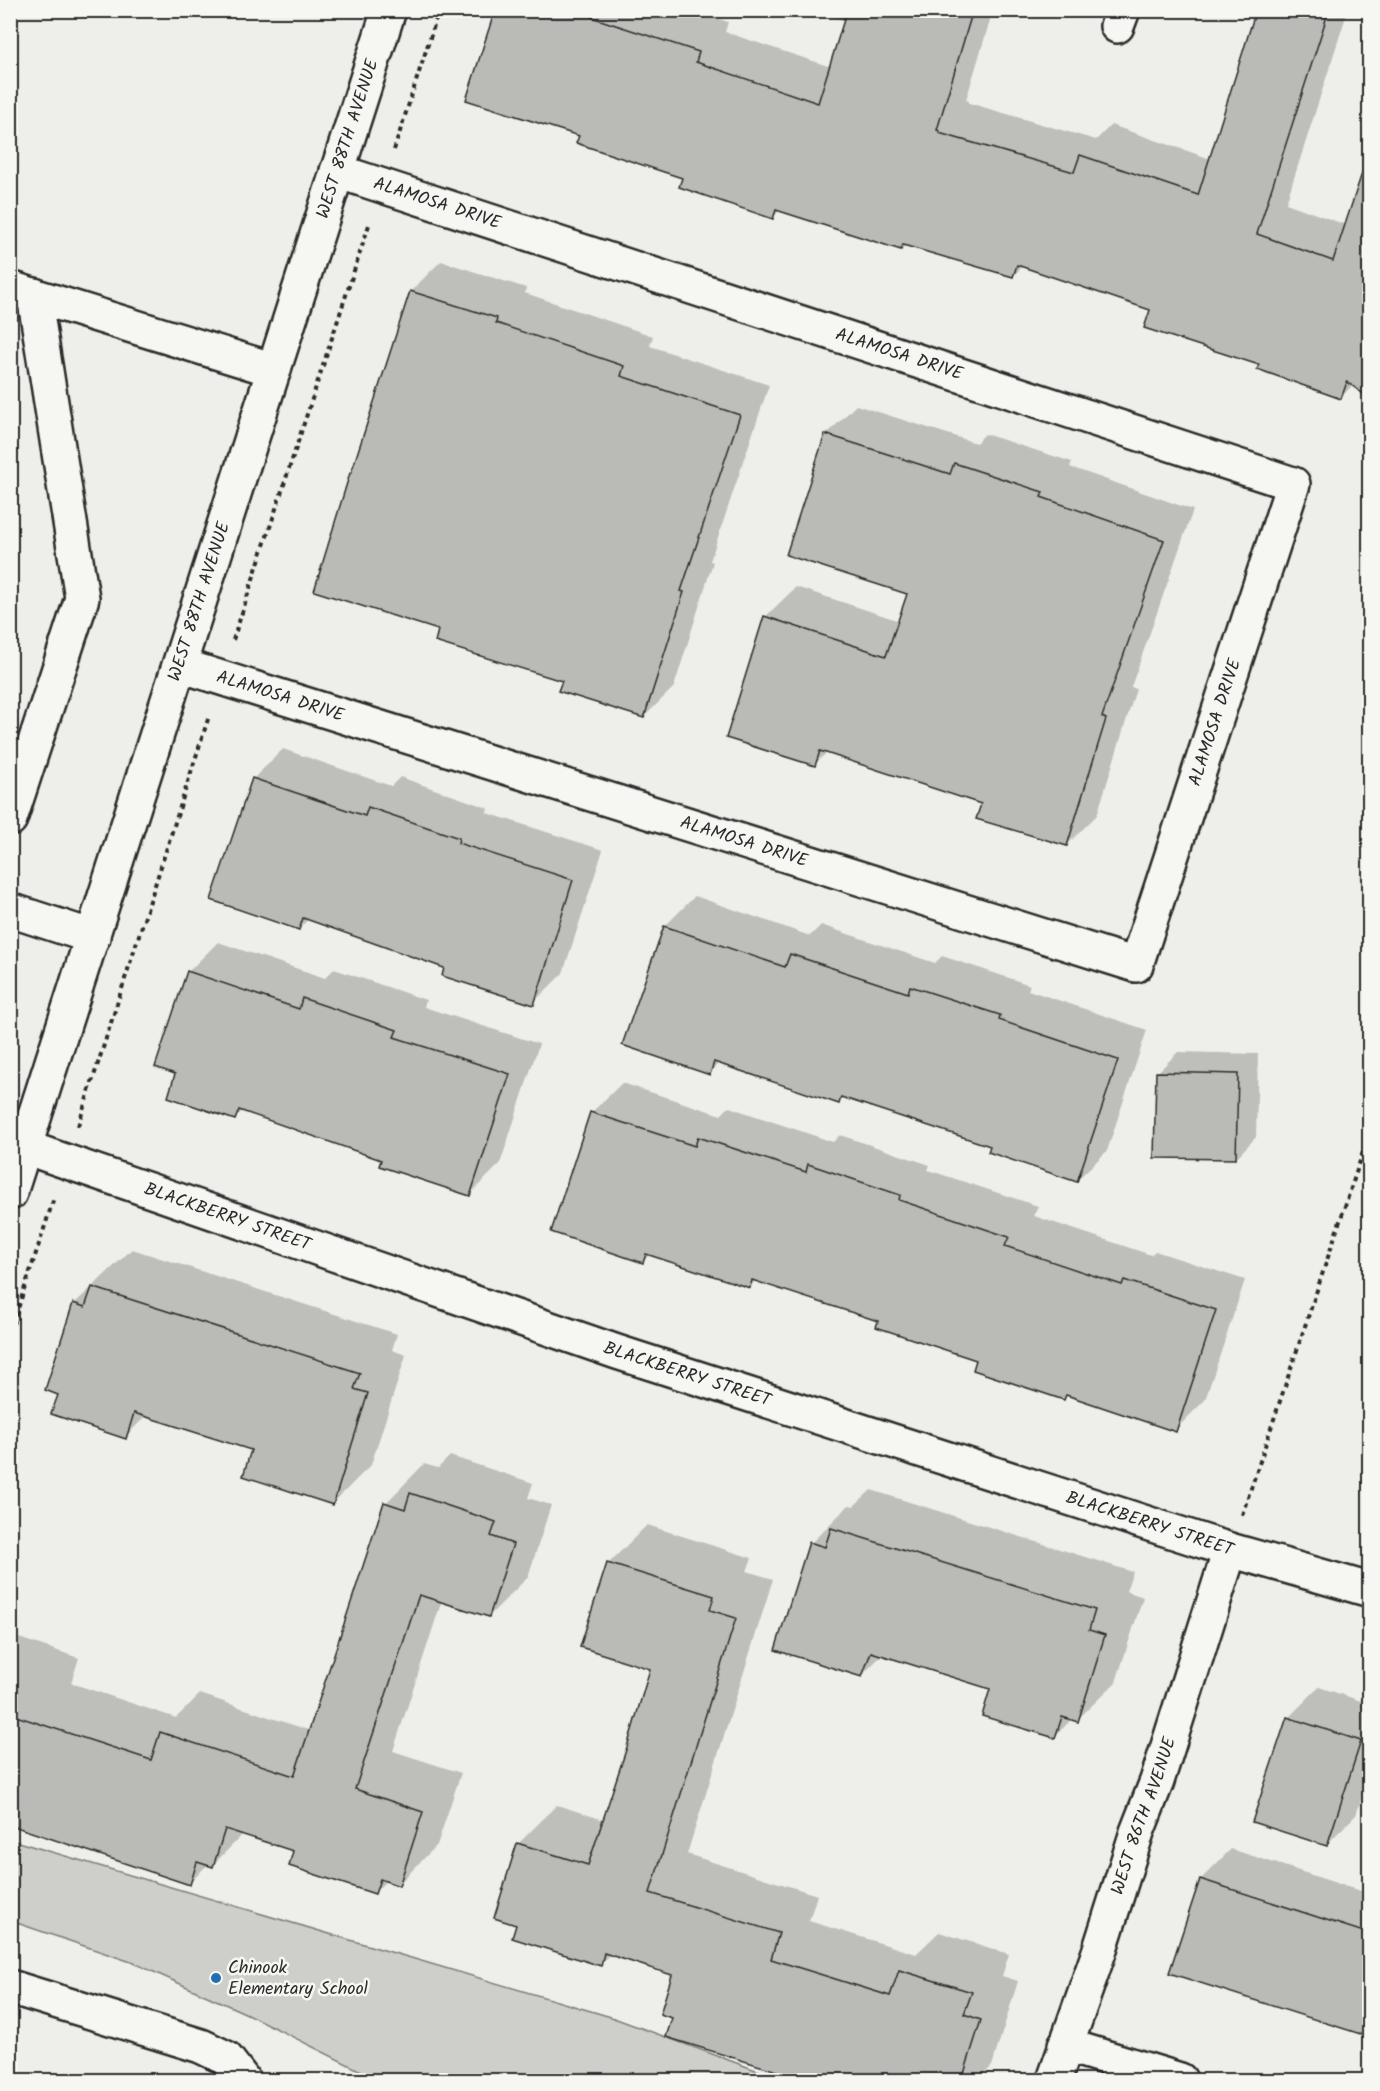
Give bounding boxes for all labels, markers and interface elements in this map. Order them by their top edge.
street label: WEST 88TH AVENUE [309,55,387,222]
street label: ALAMOSA DRIVE [370,170,505,238]
street label: ALAMOSA DRIVE [832,321,967,389]
street label: WEST 88TH AVENUE [160,518,239,685]
street label: ALAMOSA DRIVE [1181,655,1250,790]
street label: ALAMOSA DRIVE [213,663,348,730]
street label: ALAMOSA DRIVE [676,808,812,876]
street label: BLACKBERRY STREET [140,1175,316,1260]
street label: BLACKBERRY STREET [599,1334,776,1416]
street label: BLACKBERRY STREET [1062,1483,1238,1565]
street label: WEST 86TH AVENUE [1103,1733,1185,1899]
place label: Chinook Elementary School [228,1954,369,2004]
marker: Chinook Elementary School [209,1971,223,1985]

